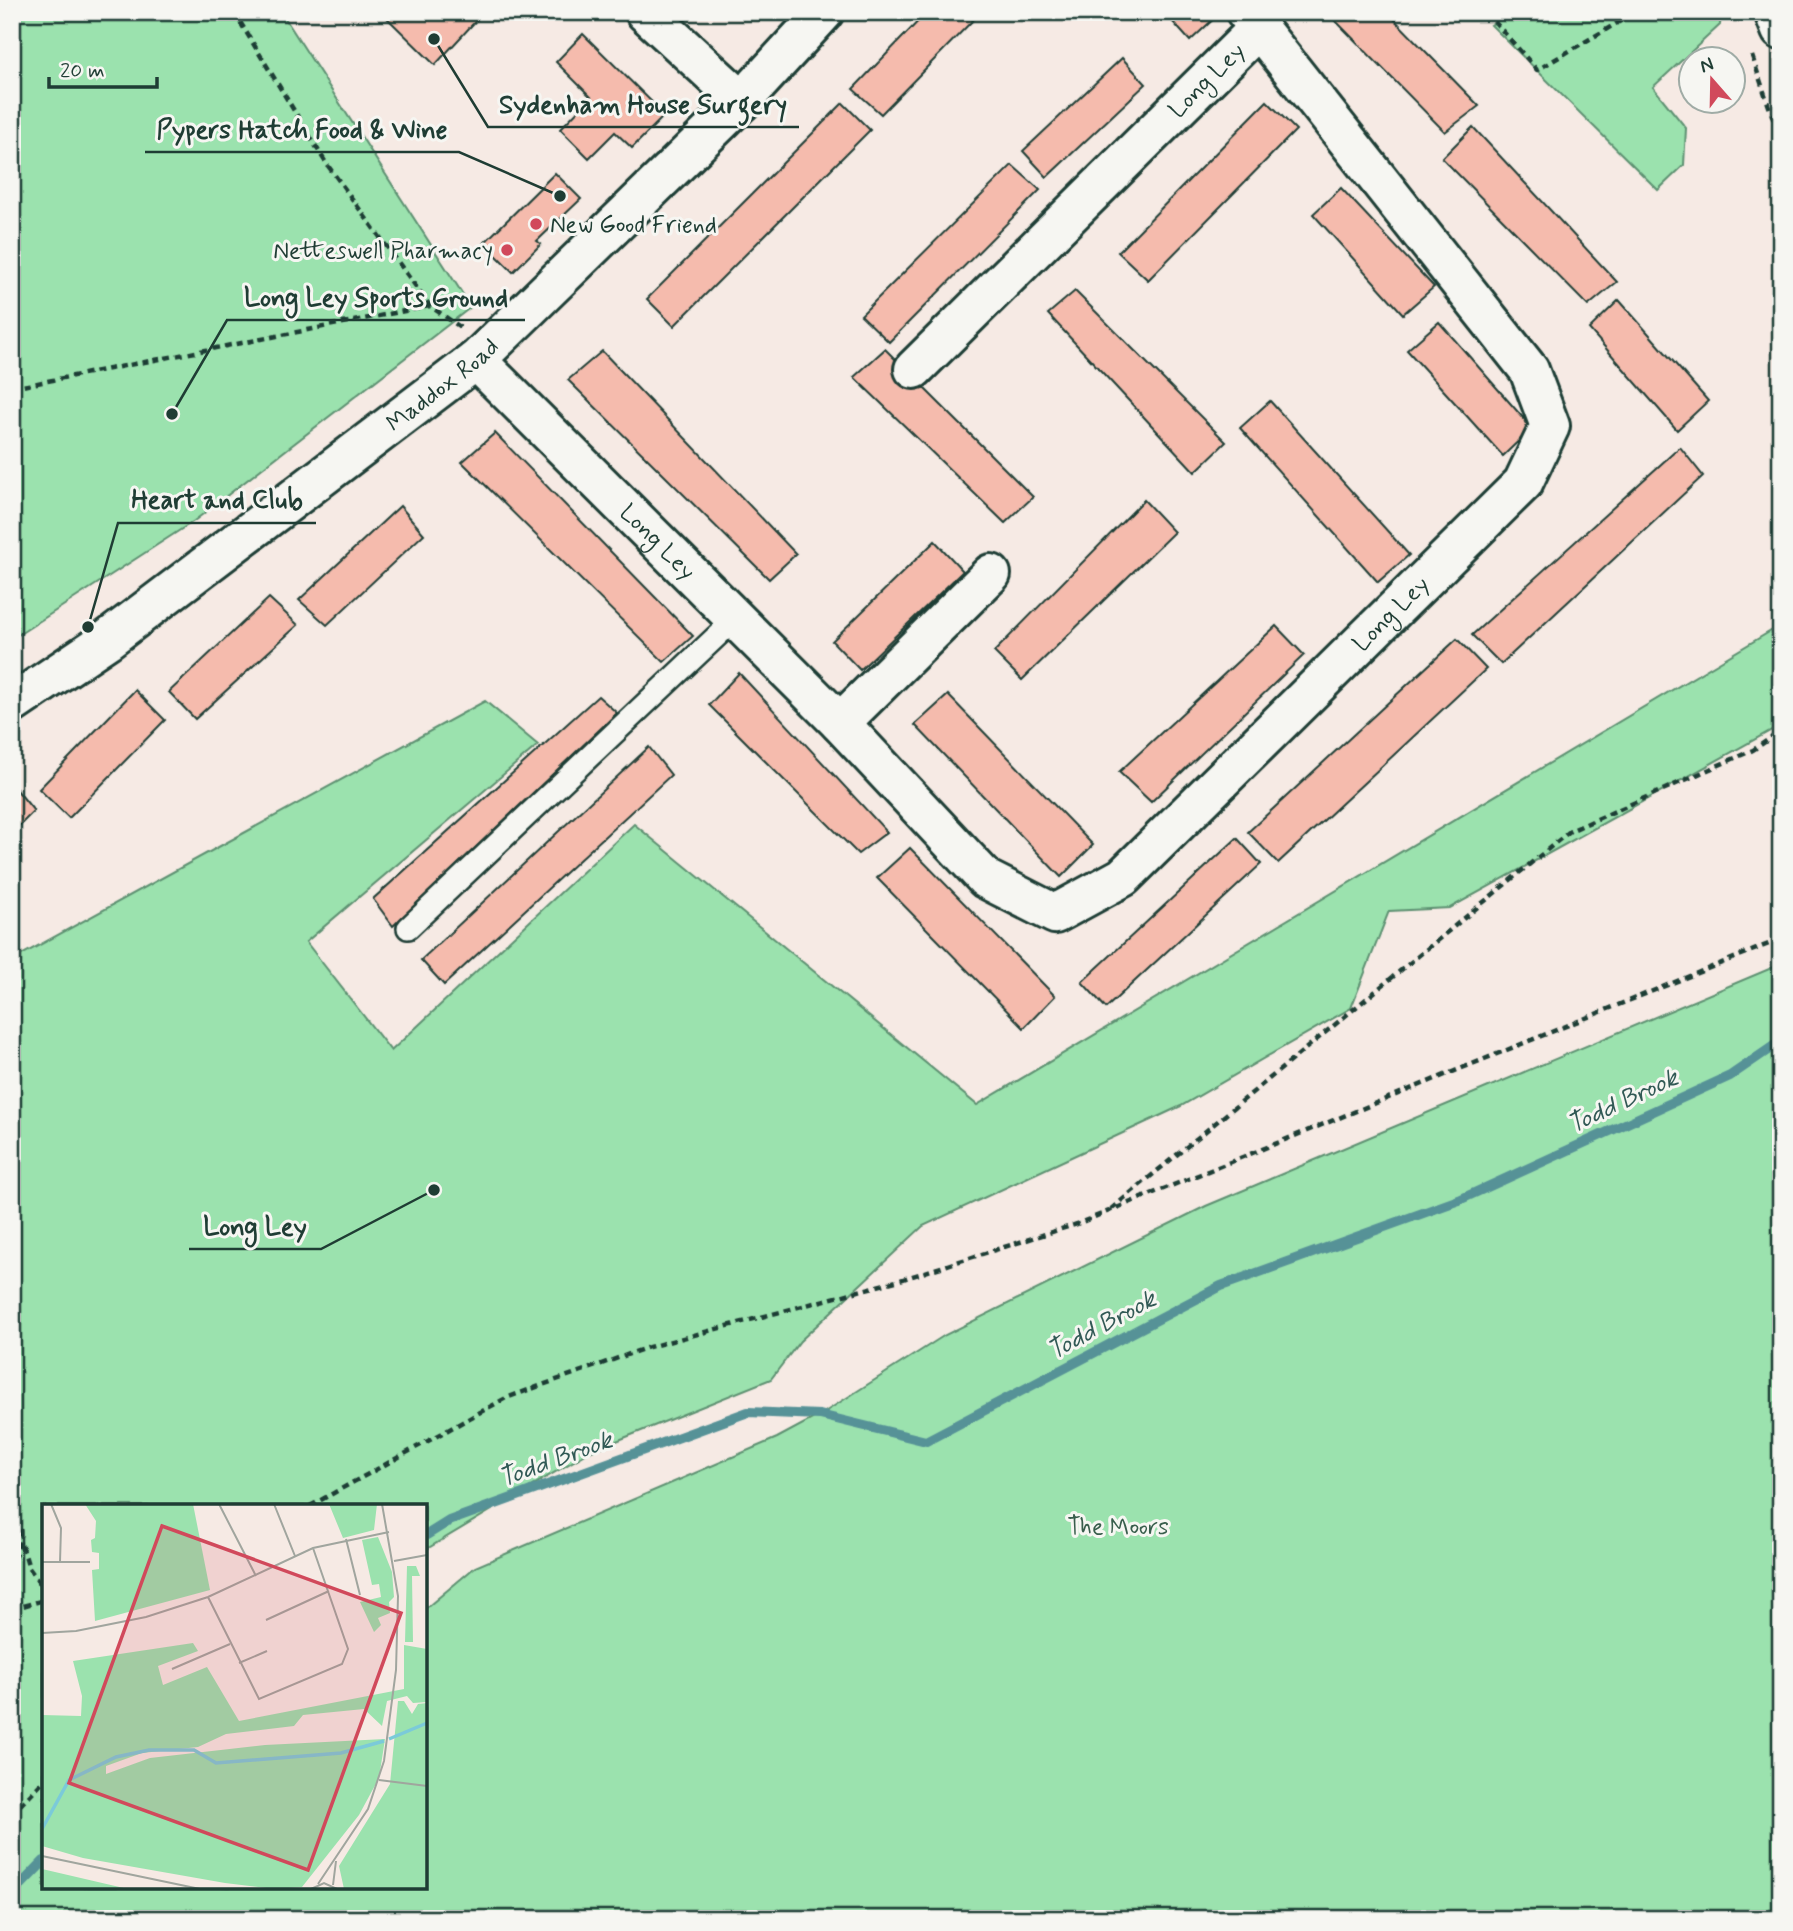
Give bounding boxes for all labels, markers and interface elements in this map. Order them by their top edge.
street label: Long Ley [1162,37,1252,126]
scale bar [49,46,158,90]
north arrow [1678,46,1748,116]
text: N [1696,52,1717,79]
text: 20 m [60,57,105,85]
callout: Sydenham House Surgery [488,80,799,127]
text: Sydenham House Surgery [499,89,787,126]
callout: Pypers Hatch Food & Wine [145,105,459,152]
text: Pypers Hatch Food & Wine [156,114,448,148]
place label: New Good Friend [550,210,717,241]
marker: New Good Friend [528,216,544,232]
place label: Netteswell Pharmacy [273,236,493,267]
marker: Netteswell Pharmacy [499,242,515,258]
callout: Long Ley Sports Ground [227,273,525,320]
text: Long Ley Sports Ground [244,282,508,319]
street label: Maddox Road [381,332,506,440]
callout: Heart and Club [118,476,316,523]
text: Heart and Club [131,484,303,518]
street label: Long Ley [612,498,702,587]
street label: Long Ley [1347,570,1436,659]
water label: Todd Brook [1562,1061,1685,1142]
callout: Long Ley [189,1202,321,1249]
text: Long Ley [203,1211,307,1248]
water label: Todd Brook [1042,1282,1164,1369]
water label: Todd Brook [494,1423,619,1496]
inset map [42,1504,427,1889]
park label: The Moors [1067,1512,1169,1543]

